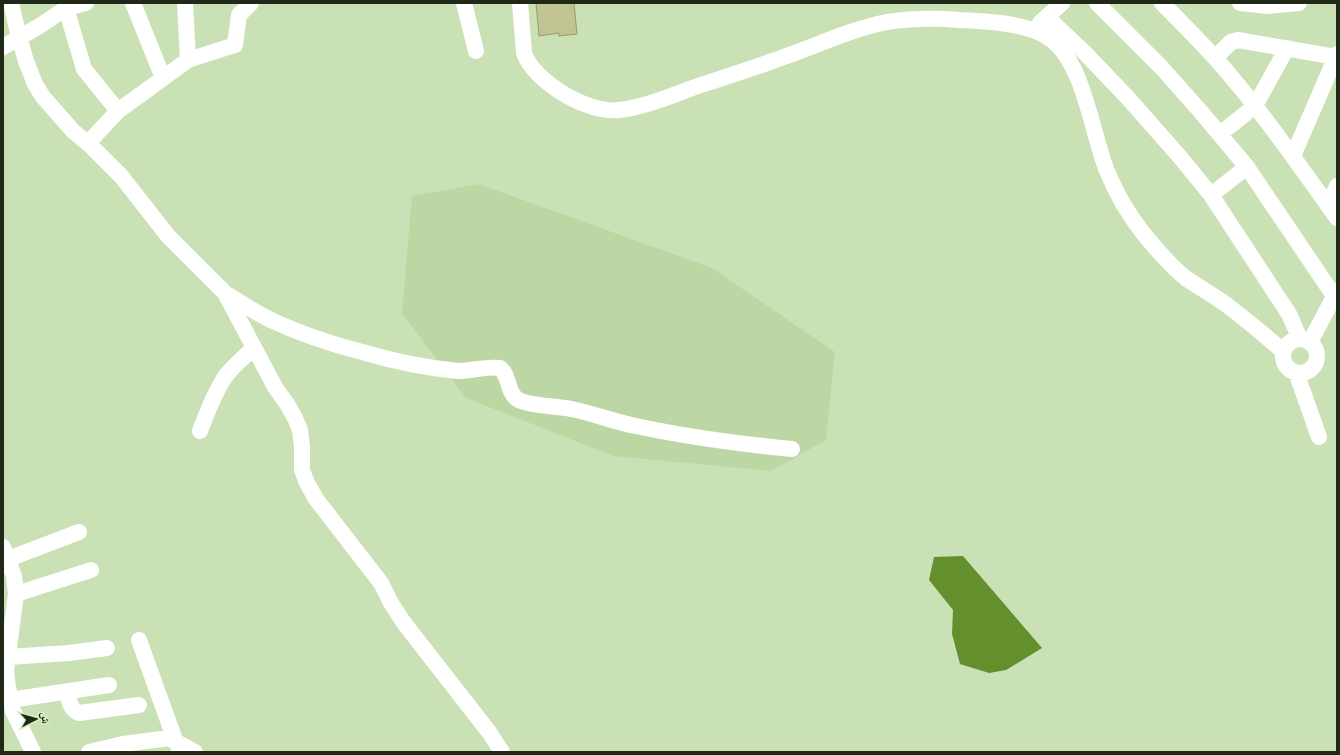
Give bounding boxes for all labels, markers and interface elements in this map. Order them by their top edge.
north arrow [16,699,56,739]
text: ش [37,711,54,725]

